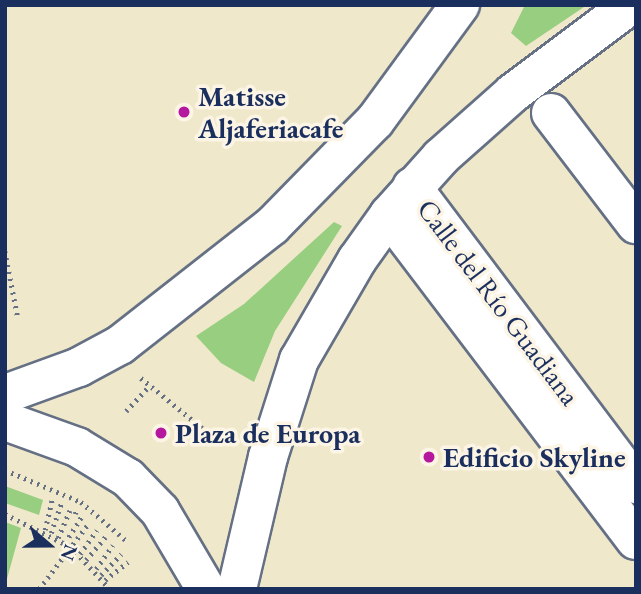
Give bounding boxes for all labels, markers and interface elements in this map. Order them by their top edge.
place label: Matisse Aljaferiacafe [198,79,343,145]
marker: Matisse Aljaferiacafe [176,104,192,120]
street label: Calle del Río Guadiana [411,192,587,412]
place label: Plaza de Europa [175,416,361,450]
marker: Plaza de Europa [153,425,169,441]
place label: Edificio Skyline [443,440,626,474]
marker: Edificio Skyline [421,449,437,465]
north arrow [14,510,84,580]
text: N [55,541,84,564]

